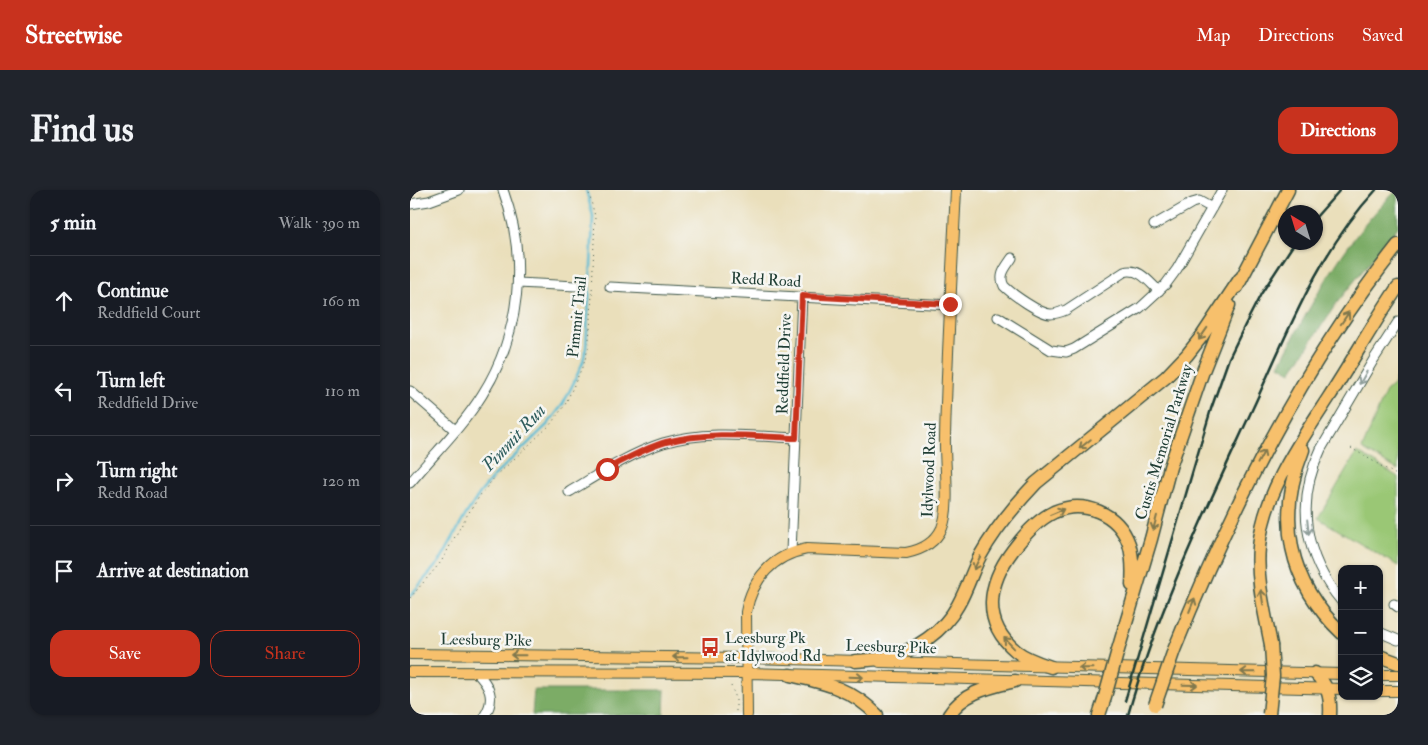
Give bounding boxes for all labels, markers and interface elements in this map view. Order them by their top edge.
text: Streetwise [25,20,122,51]
text: Map [1197,24,1230,47]
text: Directions [1258,24,1334,47]
text: Saved [1362,24,1403,47]
button: Directions [1278,107,1398,154]
text: Find us [30,108,134,152]
north arrow [1278,205,1323,250]
text: 5 min [50,209,96,236]
text: Walk · 390 m [279,213,360,233]
street label: Redd Road [730,268,802,292]
street label: Pimmit Trail [563,275,591,359]
text: Continue [97,279,168,303]
icon: ahead [50,287,78,315]
text: 160 m [322,291,360,311]
route end [939,293,962,316]
text: Reddfield Court [97,303,200,323]
one-way arrow [1340,312,1350,326]
street label: Reddfield Drive [772,313,796,415]
one-way arrow [1198,327,1208,341]
street label: Custis Memorial Parkway [1131,361,1198,522]
text: Turn left [97,369,165,393]
one-way arrow [1357,370,1367,385]
icon: left [50,377,78,405]
text: 110 m [325,381,360,401]
text: Reddfield Drive [97,393,198,413]
water label: Pimmit Run [476,400,551,477]
street label: Idylwood Road [917,422,941,518]
one-way arrow [1078,438,1091,449]
one-way arrow [1256,450,1266,465]
route start [596,458,619,481]
text: Turn right [97,459,177,483]
icon: right [50,467,78,495]
text: 120 m [322,471,360,491]
text: Redd Road [97,483,168,503]
one-way arrow [1049,506,1064,516]
one-way arrow [1150,514,1159,530]
one-way arrow [1303,518,1313,534]
one-way arrow [972,555,981,570]
icon: arrive [50,557,78,585]
text: Arrive at destination [97,559,249,583]
map controls [1338,565,1383,700]
button: + [1338,565,1383,610]
one-way arrow [1257,590,1267,606]
one-way arrow [1189,597,1198,612]
button: − [1338,610,1383,655]
place label: Leesburg Pk at Idylwood Rd [725,628,821,666]
street label: Leesburg Pike [440,629,532,651]
button: Save [50,630,200,677]
button: Share [210,630,360,677]
street label: Leesburg Pike [845,635,937,659]
bus stop icon: Leesburg Pk at Idylwood Rd [699,636,721,658]
one-way arrow [1003,637,1015,650]
one-way arrow [510,650,526,660]
one-way arrow [673,652,689,662]
button: layers [1338,655,1383,700]
one-way arrow [1078,663,1094,673]
one-way arrow [1241,667,1257,676]
one-way arrow [848,672,864,681]
one-way arrow [1181,681,1197,690]

